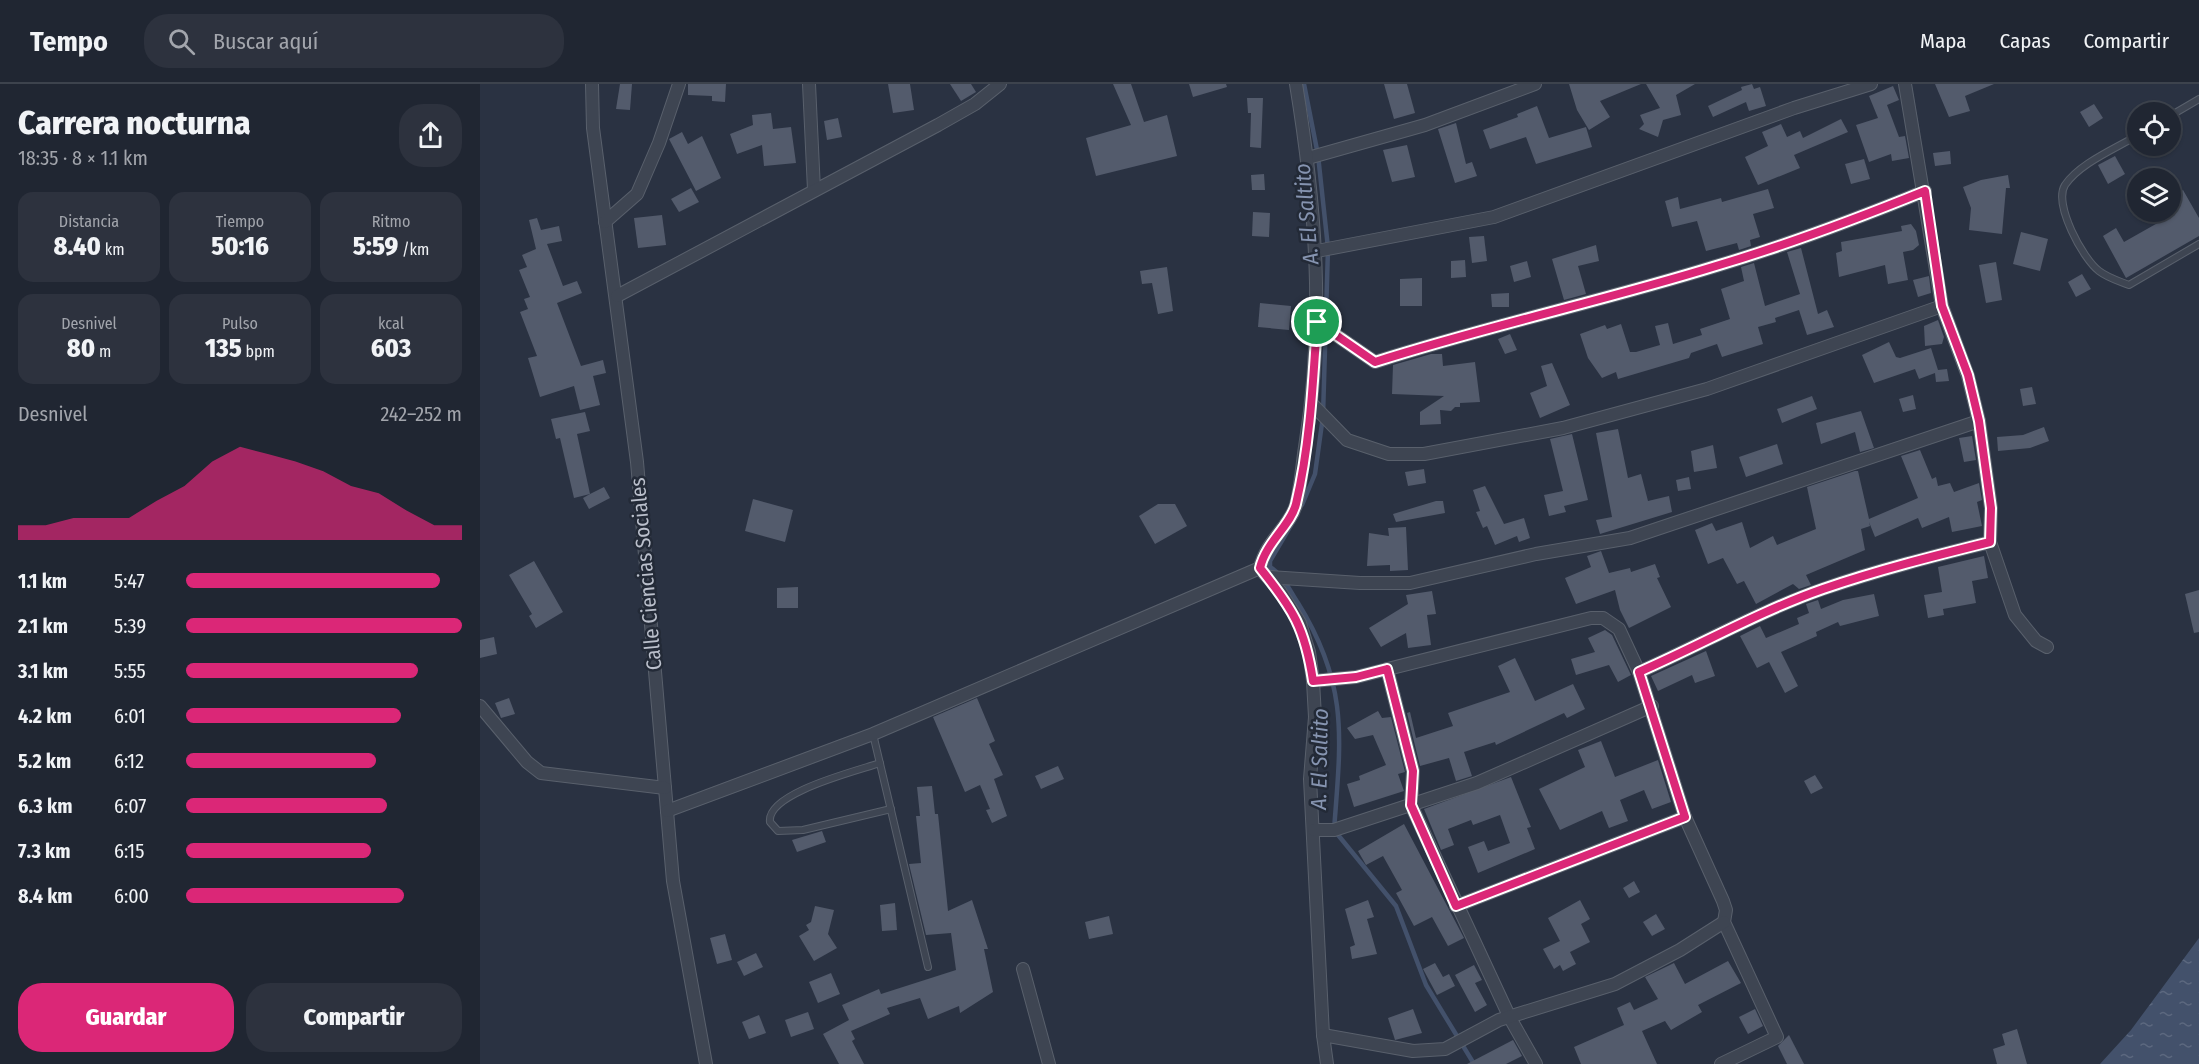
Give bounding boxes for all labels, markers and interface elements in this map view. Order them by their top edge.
search box [144,14,564,68]
text: Tempo [30,25,108,58]
icon: search [165,25,198,58]
text: Buscar aquí [213,28,318,55]
text: Mapa [1920,28,1967,54]
text: Capas [2000,28,2050,54]
text: Compartir [2083,28,2169,54]
map controls [2127,102,2181,222]
button: locate [2127,102,2181,156]
text: Carrera nocturna [18,103,251,143]
button: share [399,104,462,167]
text: 18:35 · 8 × 1.1 km [18,146,148,170]
water label: A. El Saltito [1289,162,1324,267]
button: layers [2127,168,2181,222]
text: Distancia [59,212,119,231]
text: Tiempo [216,212,264,231]
text: Ritmo [372,212,410,231]
text: 8.40 [53,231,101,262]
text: 50:16 [211,231,269,262]
text: 5:59 [353,231,398,262]
text: km [101,240,125,259]
text: /km [398,240,429,259]
pin [1291,296,1342,347]
icon: arrive [1300,305,1333,338]
text: Desnivel [61,314,117,333]
text: Pulso [222,314,258,333]
text: kcal [378,314,404,333]
text: 80 [67,333,95,364]
text: 135 [205,333,242,364]
text: 603 [371,333,411,364]
text: m [95,342,111,361]
text: bpm [242,342,275,361]
text: Desnivel [18,402,88,426]
text: 242–252 m [380,402,462,426]
street label: Calle Ciencias Sociales [625,477,667,671]
text: 1.1 km [18,569,67,593]
text: 5:47 [114,569,145,593]
text: 2.1 km [18,614,68,638]
text: 5:39 [114,614,146,638]
text: 3.1 km [18,659,68,683]
text: 5:55 [114,659,146,683]
text: 4.2 km [18,704,72,728]
text: 6:01 [114,704,146,728]
water label: A. El Saltito [1305,708,1334,811]
text: 5.2 km [18,749,71,773]
text: 6:12 [114,749,144,773]
text: 6.3 km [18,794,72,818]
text: 6:07 [114,794,146,818]
text: 7.3 km [18,839,70,863]
text: 6:15 [114,839,144,863]
text: 8.4 km [18,884,73,908]
text: 6:00 [114,884,149,908]
button: Guardar [18,983,234,1052]
button: Compartir [246,983,462,1052]

